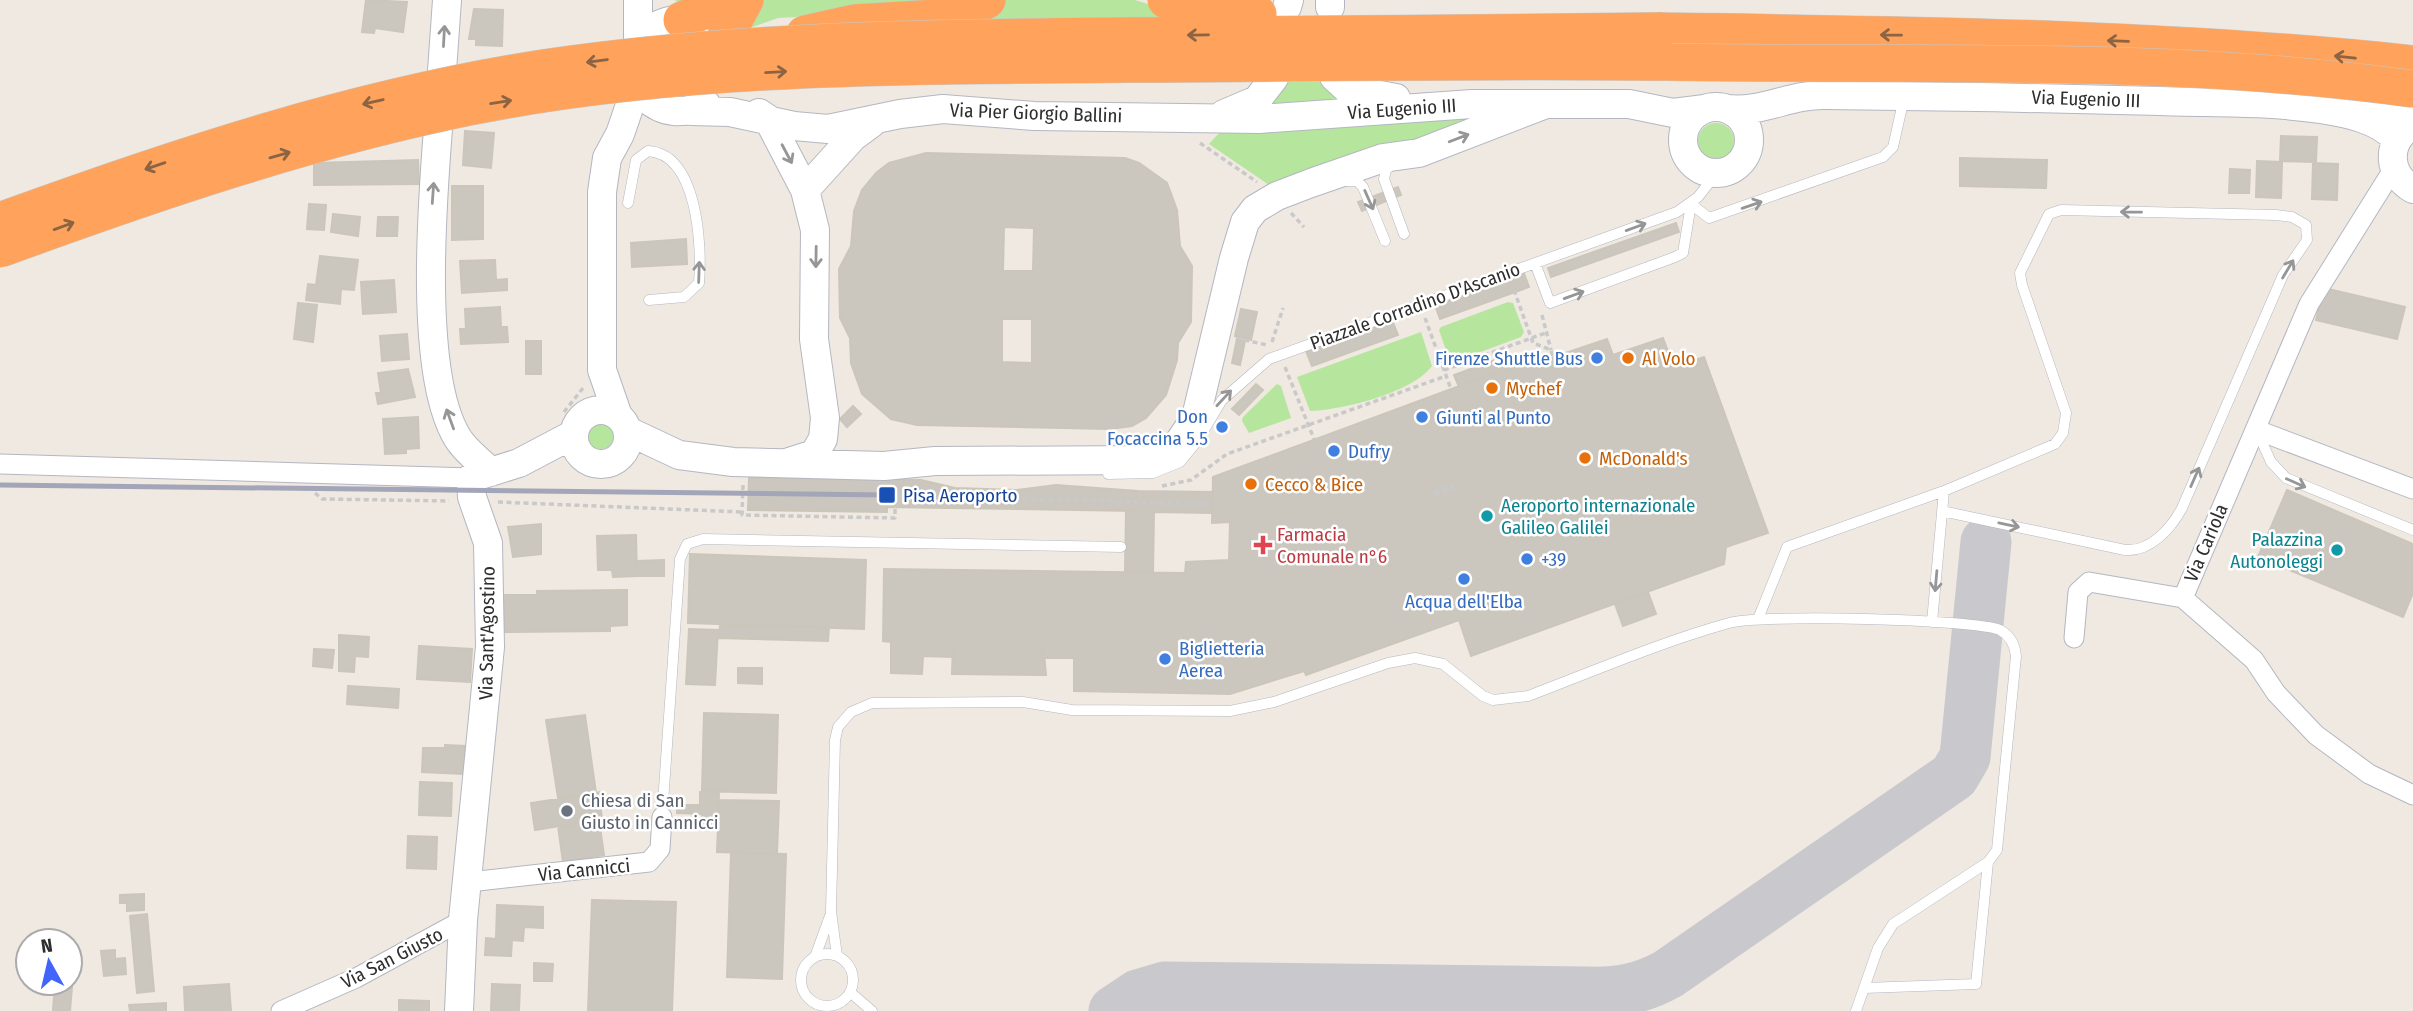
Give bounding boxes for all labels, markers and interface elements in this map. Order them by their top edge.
one-way arrow [438,25,451,47]
one-way arrow [1880,28,1903,41]
one-way arrow [1186,29,1209,42]
one-way arrow [2107,34,2130,47]
one-way arrow [2334,50,2357,63]
one-way arrow [586,55,608,68]
one-way arrow [764,65,787,78]
street label: Via Eugenio III [2031,86,2141,112]
street label: Via Eugenio III [1347,94,1457,124]
one-way arrow [490,95,512,108]
one-way arrow [362,96,385,110]
street label: Via Pier Giorgio Ballini [949,98,1123,128]
one-way arrow [1447,130,1469,143]
one-way arrow [780,144,794,164]
one-way arrow [269,148,291,161]
one-way arrow [144,161,166,173]
one-way arrow [427,182,440,205]
one-way arrow [1363,189,1376,210]
one-way arrow [1740,198,1762,210]
one-way arrow [2120,205,2143,218]
one-way arrow [53,219,75,231]
one-way arrow [1624,220,1646,232]
one-way arrow [809,245,823,268]
street label: Piazzale Corradino D'Ascanio [1307,257,1523,355]
one-way arrow [2281,260,2295,280]
one-way arrow [692,261,706,284]
one-way arrow [1562,287,1584,300]
place label: Firenze Shuttle Bus [1435,347,1583,370]
place label: Al Volo [1642,347,1696,370]
marker: Firenze Shuttle Bus [1589,350,1605,366]
marker: Al Volo [1620,350,1636,366]
place label: Mychef [1506,377,1562,400]
marker: Mychef [1484,380,1500,396]
one-way arrow [1216,390,1233,407]
place label: Don Focaccina 5.5 [1107,405,1208,450]
place label: Giunti al Punto [1436,406,1551,429]
one-way arrow [442,409,455,431]
marker: Giunti al Punto [1414,409,1430,425]
marker: Don Focaccina 5.5 [1214,419,1230,435]
place label: Dufry [1348,440,1390,463]
marker: Dufry [1326,443,1342,459]
place label: McDonald's [1599,447,1688,470]
marker: McDonald's [1577,450,1593,466]
one-way arrow [2189,467,2202,488]
place label: Cecco & Bice [1265,473,1363,496]
marker: Cecco & Bice [1243,476,1259,492]
one-way arrow [2285,477,2306,490]
place label: Pisa Aeroporto [903,484,1018,507]
marker: Pisa Aeroporto [877,485,897,505]
place label: Aeroporto internazionale Galileo Galilei [1501,494,1695,539]
street label: Via Cariola [2179,500,2233,586]
marker: Aeroporto internazionale Galileo Galilei [1479,508,1495,524]
one-way arrow [1997,519,2020,532]
place label: Farmacia Comunale n°6 [1277,523,1387,568]
place label: Palazzina Autonoleggi [2230,528,2323,573]
marker: Farmacia Comunale n°6 [1255,537,1271,553]
marker: Palazzina Autonoleggi [2329,542,2345,558]
place label: +39 [1541,548,1566,571]
marker: +39 [1519,551,1535,567]
street label: Via Sant'Agostino [474,566,500,700]
one-way arrow [1929,569,1942,591]
marker: Acqua dell'Elba [1456,571,1472,587]
place label: Acqua dell'Elba [1405,590,1523,613]
place label: Biglietteria Aerea [1179,637,1265,682]
marker: Biglietteria Aerea [1157,651,1173,667]
place label: Chiesa di San Giusto in Cannicci [581,789,719,834]
marker: Chiesa di San Giusto in Cannicci [559,803,575,819]
street label: Via Cannicci [537,854,631,886]
street label: Via San Giusto [337,923,447,993]
north arrow [14,927,84,997]
text: N [39,933,54,958]

